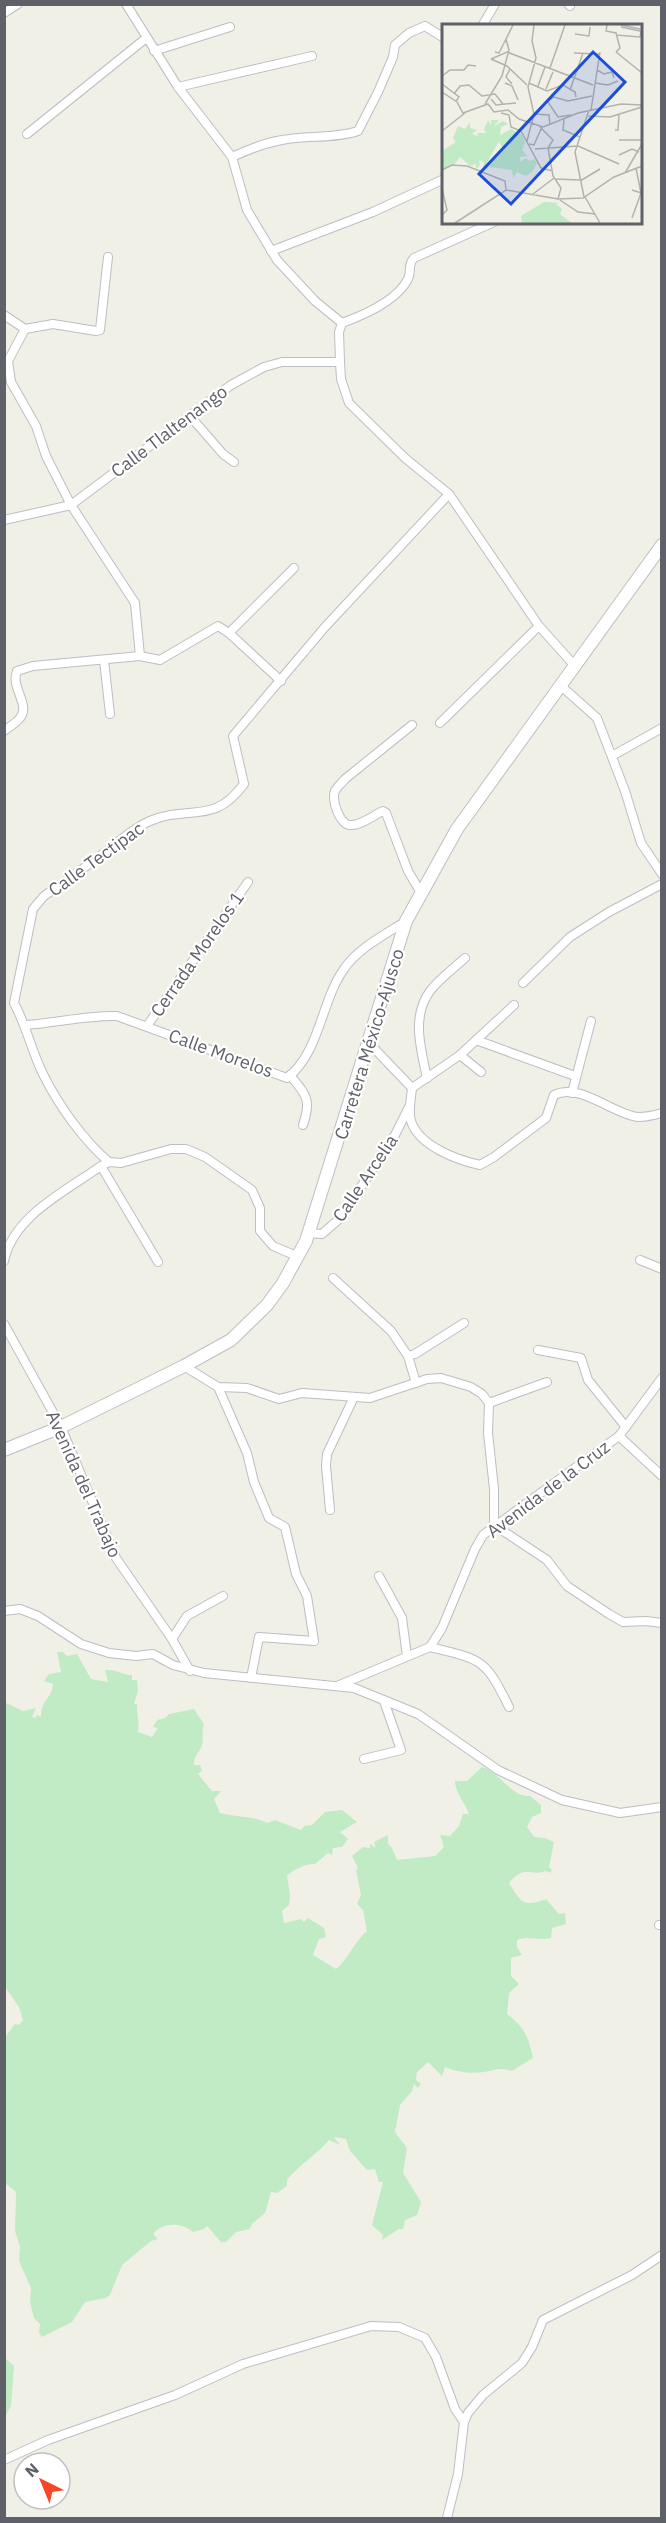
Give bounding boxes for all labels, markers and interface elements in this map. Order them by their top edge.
inset map [442,24,642,224]
street label: Calle Tlaltenango [106,380,232,482]
street label: Calle Tectipac [44,817,148,901]
street label: Cerrada Morelos 1 [145,887,249,1021]
street label: Carretera México-Ajusco [329,946,409,1142]
street label: Calle Morelos [166,1023,276,1083]
street label: Calle Arcelia [327,1130,403,1226]
street label: Avenida del Trabajo [41,1407,127,1561]
street label: Avenida de la Cruz [482,1435,614,1543]
north arrow [12,2451,72,2511]
text: N [21,2459,43,2481]

